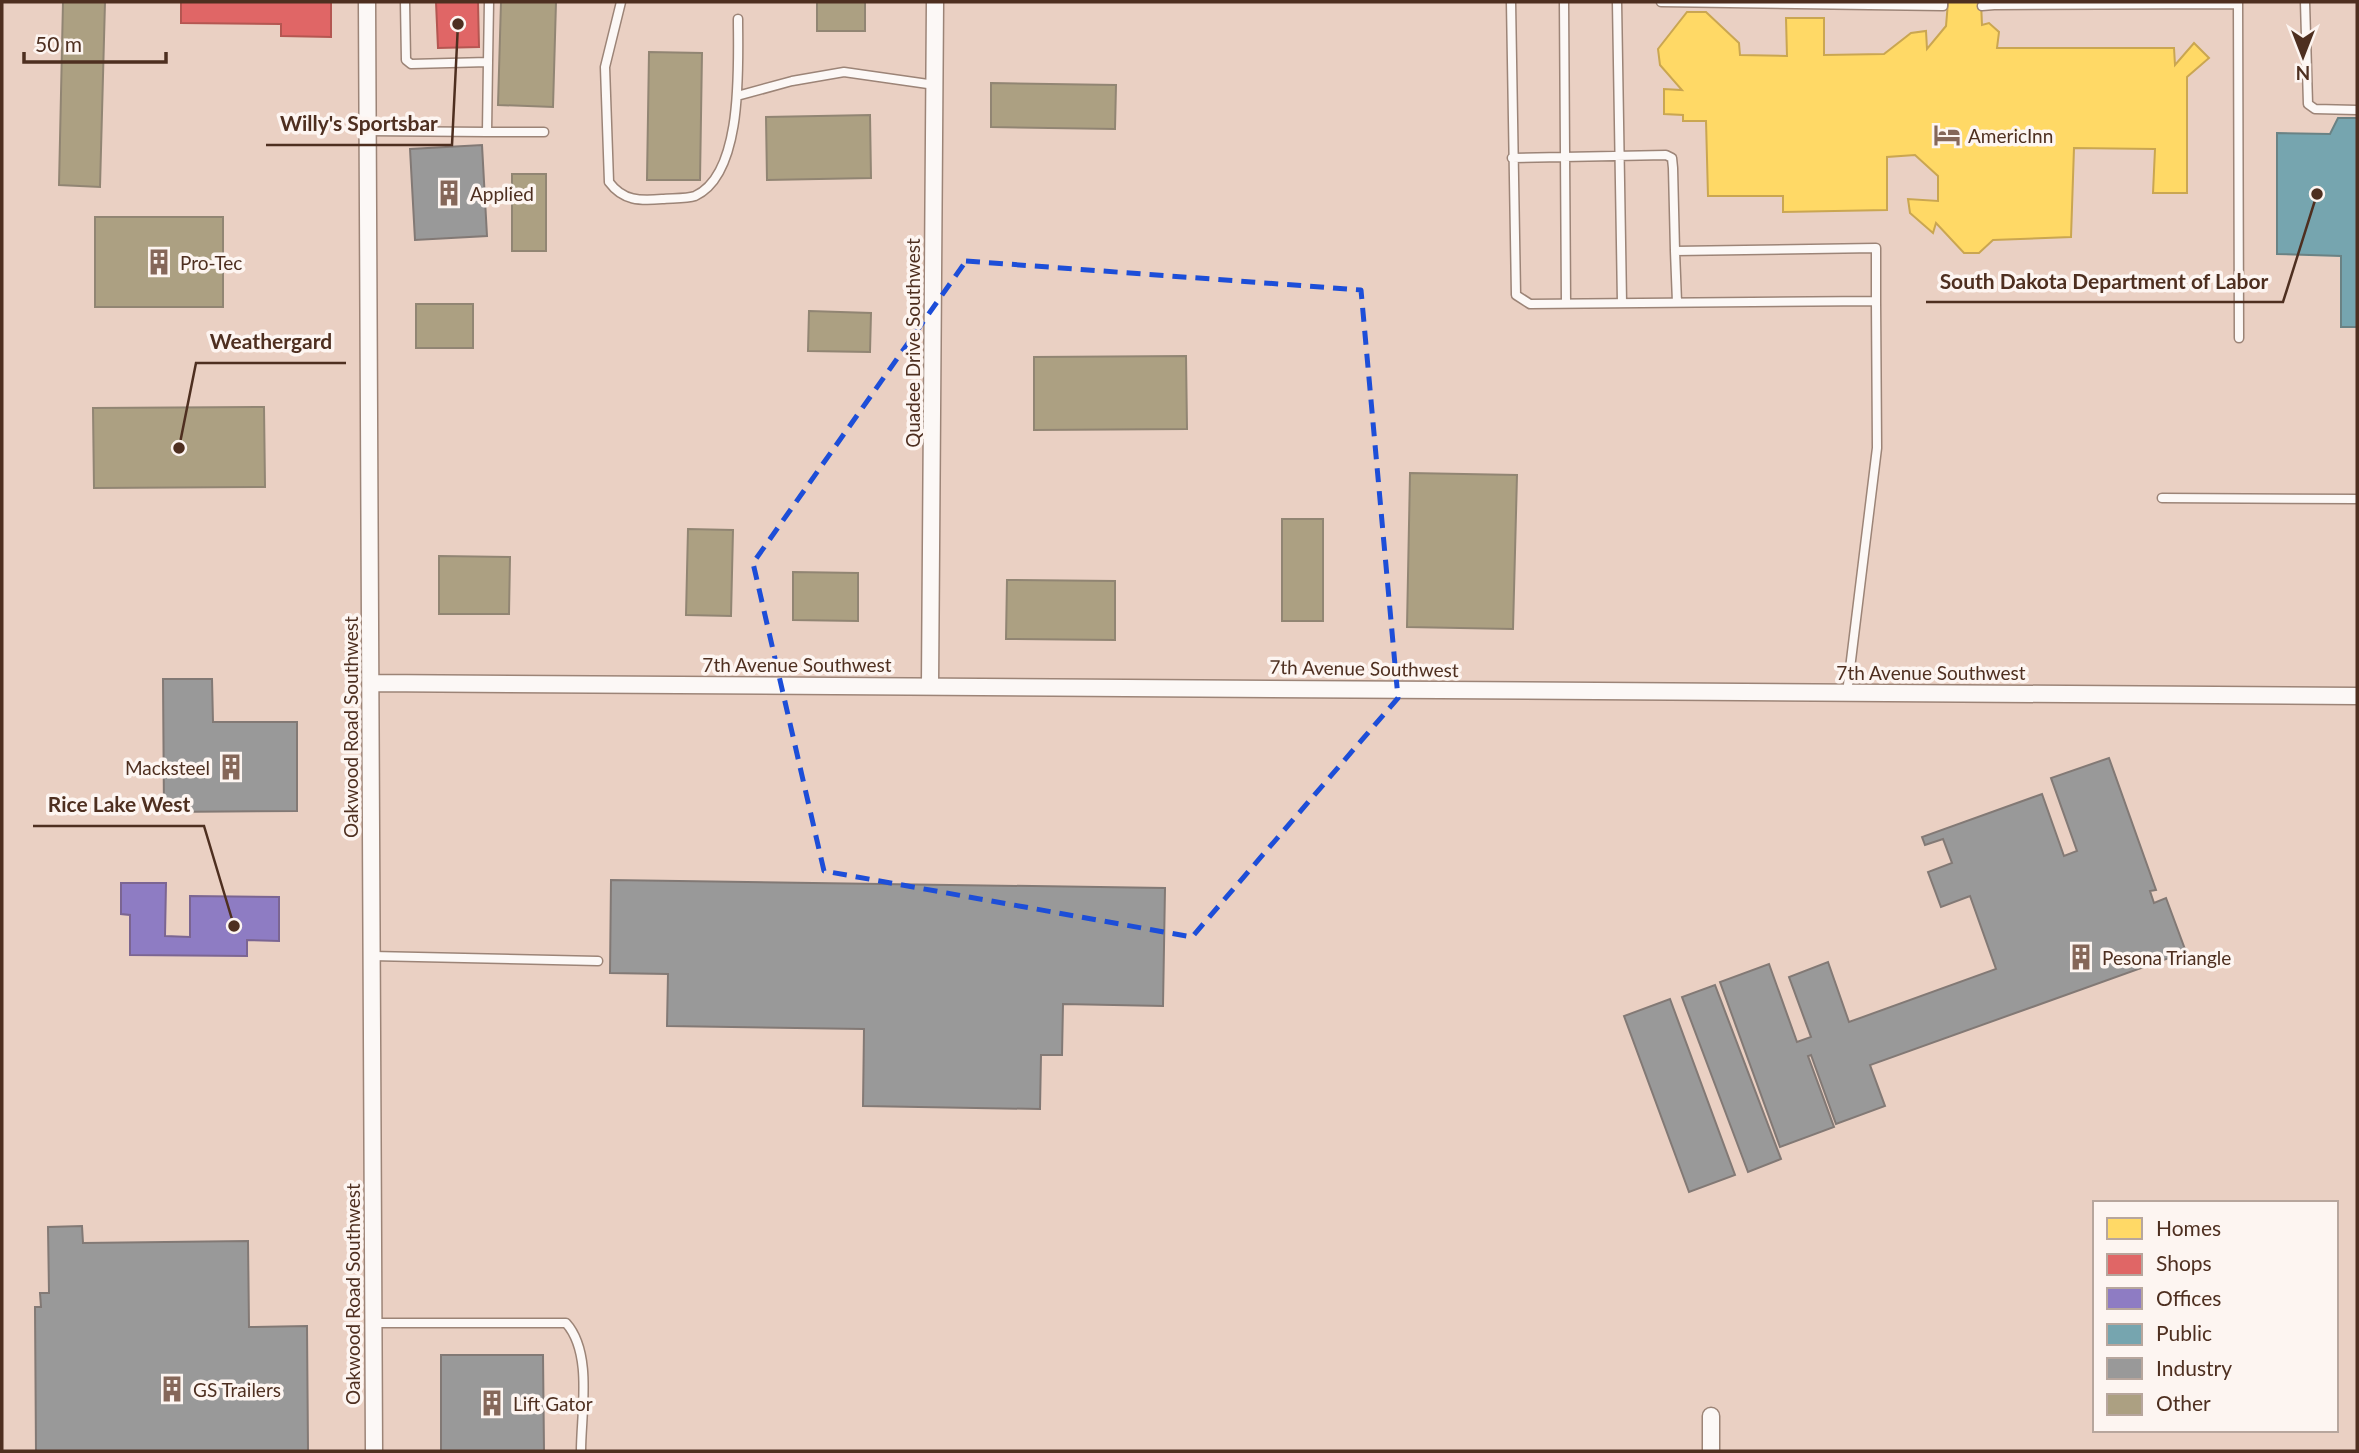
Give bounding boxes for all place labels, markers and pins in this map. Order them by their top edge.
callout: Willy's Sportsbar [266,103,452,145]
hotel icon: AmericInn [1932,120,1962,150]
place label: AmericInn [1968,124,2053,147]
building icon: Applied [434,178,464,208]
place label: Applied [470,182,534,205]
building icon: Pro-Tec [144,247,174,277]
place label: Pro-Tec [180,251,242,274]
callout: South Dakota Department of Labor [1926,260,2283,302]
callout: Weathergard [196,321,346,363]
building icon: Macksteel [216,752,246,782]
place label: Macksteel [125,756,210,779]
callout: Rice Lake West [33,784,204,826]
building icon: Pesona Triangle [2066,942,2096,972]
place label: Pesona Triangle [2102,946,2231,969]
building icon: GS Trailers [157,1374,187,1404]
place label: GS Trailers [193,1378,281,1401]
building icon: Lift Gator [477,1388,507,1418]
place label: Lift Gator [513,1392,593,1415]

